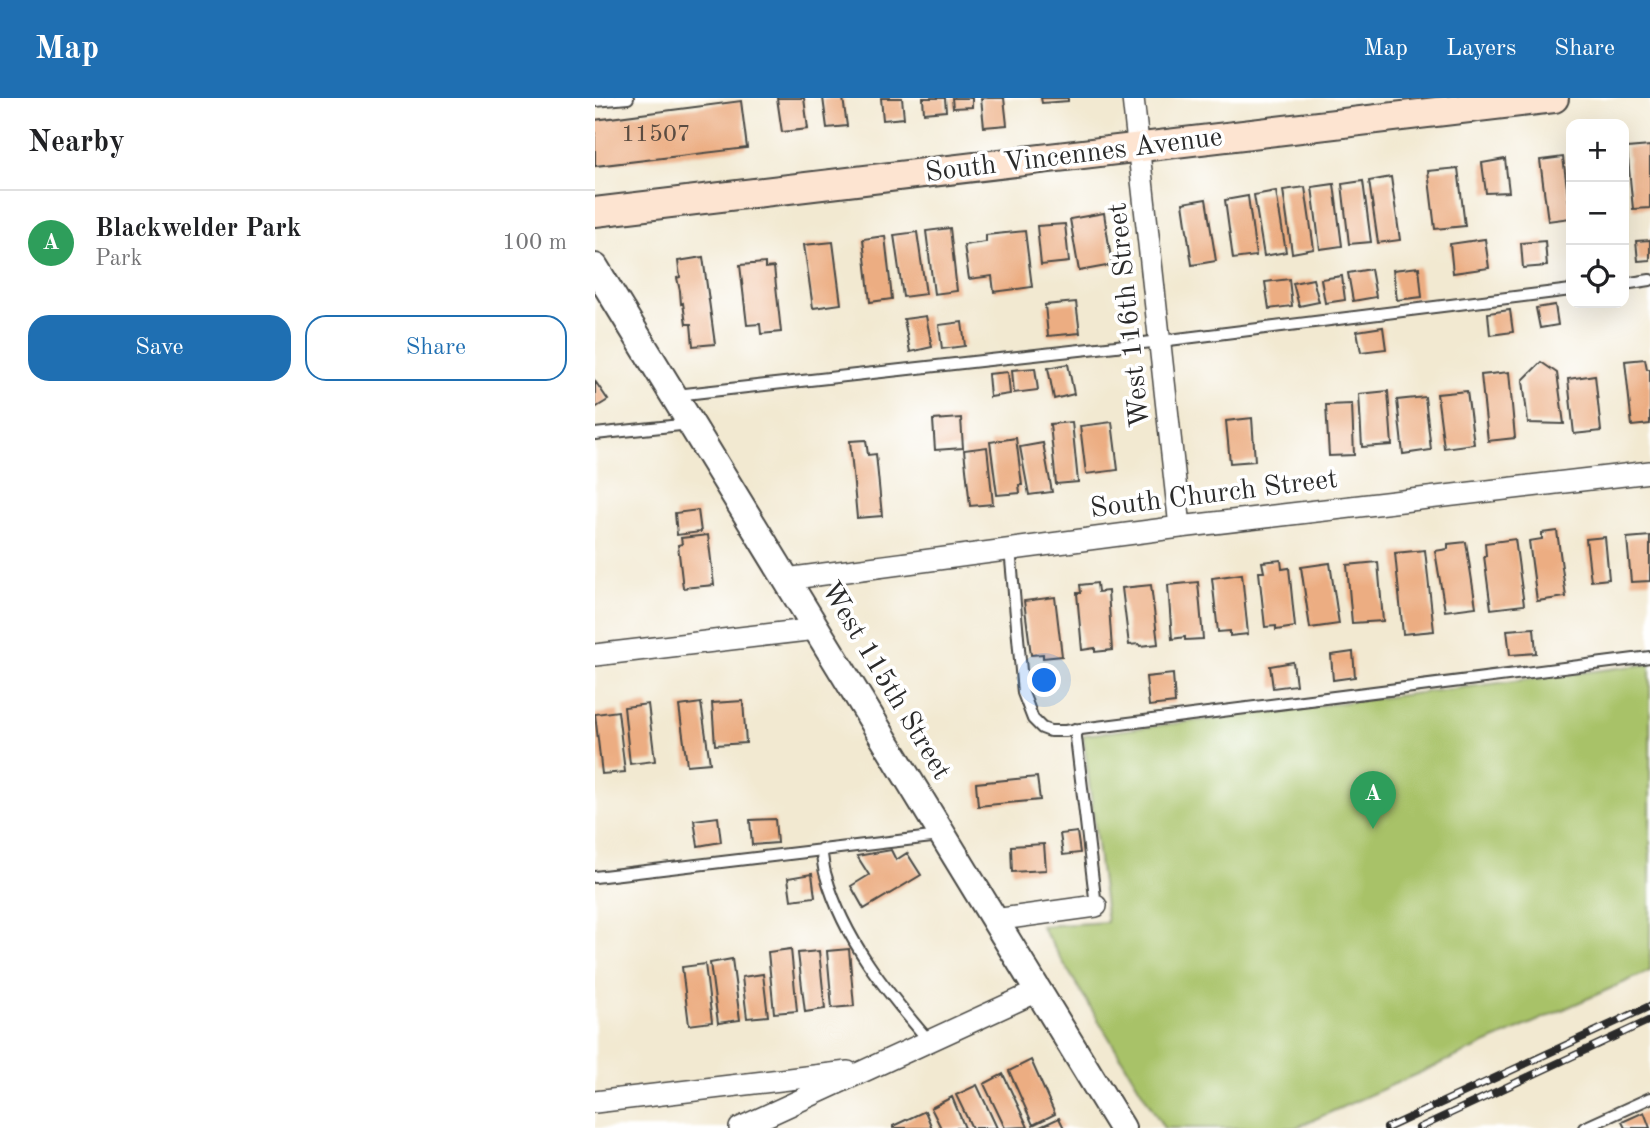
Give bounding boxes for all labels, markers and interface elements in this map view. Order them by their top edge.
text: Map [35,33,99,66]
text: Map [1364,37,1408,61]
text: Layers [1446,37,1516,61]
text: Share [1554,37,1615,61]
map controls [1566,119,1629,308]
button: + [1566,119,1629,182]
house number: 11507 [621,123,691,147]
street label: South Vincennes Avenue [924,124,1224,188]
text: Nearby [28,128,125,158]
button: − [1566,182,1629,245]
street label: West 116th Street [1104,201,1156,429]
text: Blackwelder Park [95,216,301,242]
text: A [42,231,60,254]
text: 100 m [502,231,567,254]
button: locate [1566,245,1629,308]
text: Park [95,247,142,270]
button: Save [28,315,291,381]
button: Share [305,315,567,381]
street label: South Church Street [1089,466,1339,524]
street label: West 115th Street [815,577,955,785]
your location [1027,663,1061,697]
pin: A [1350,771,1396,829]

